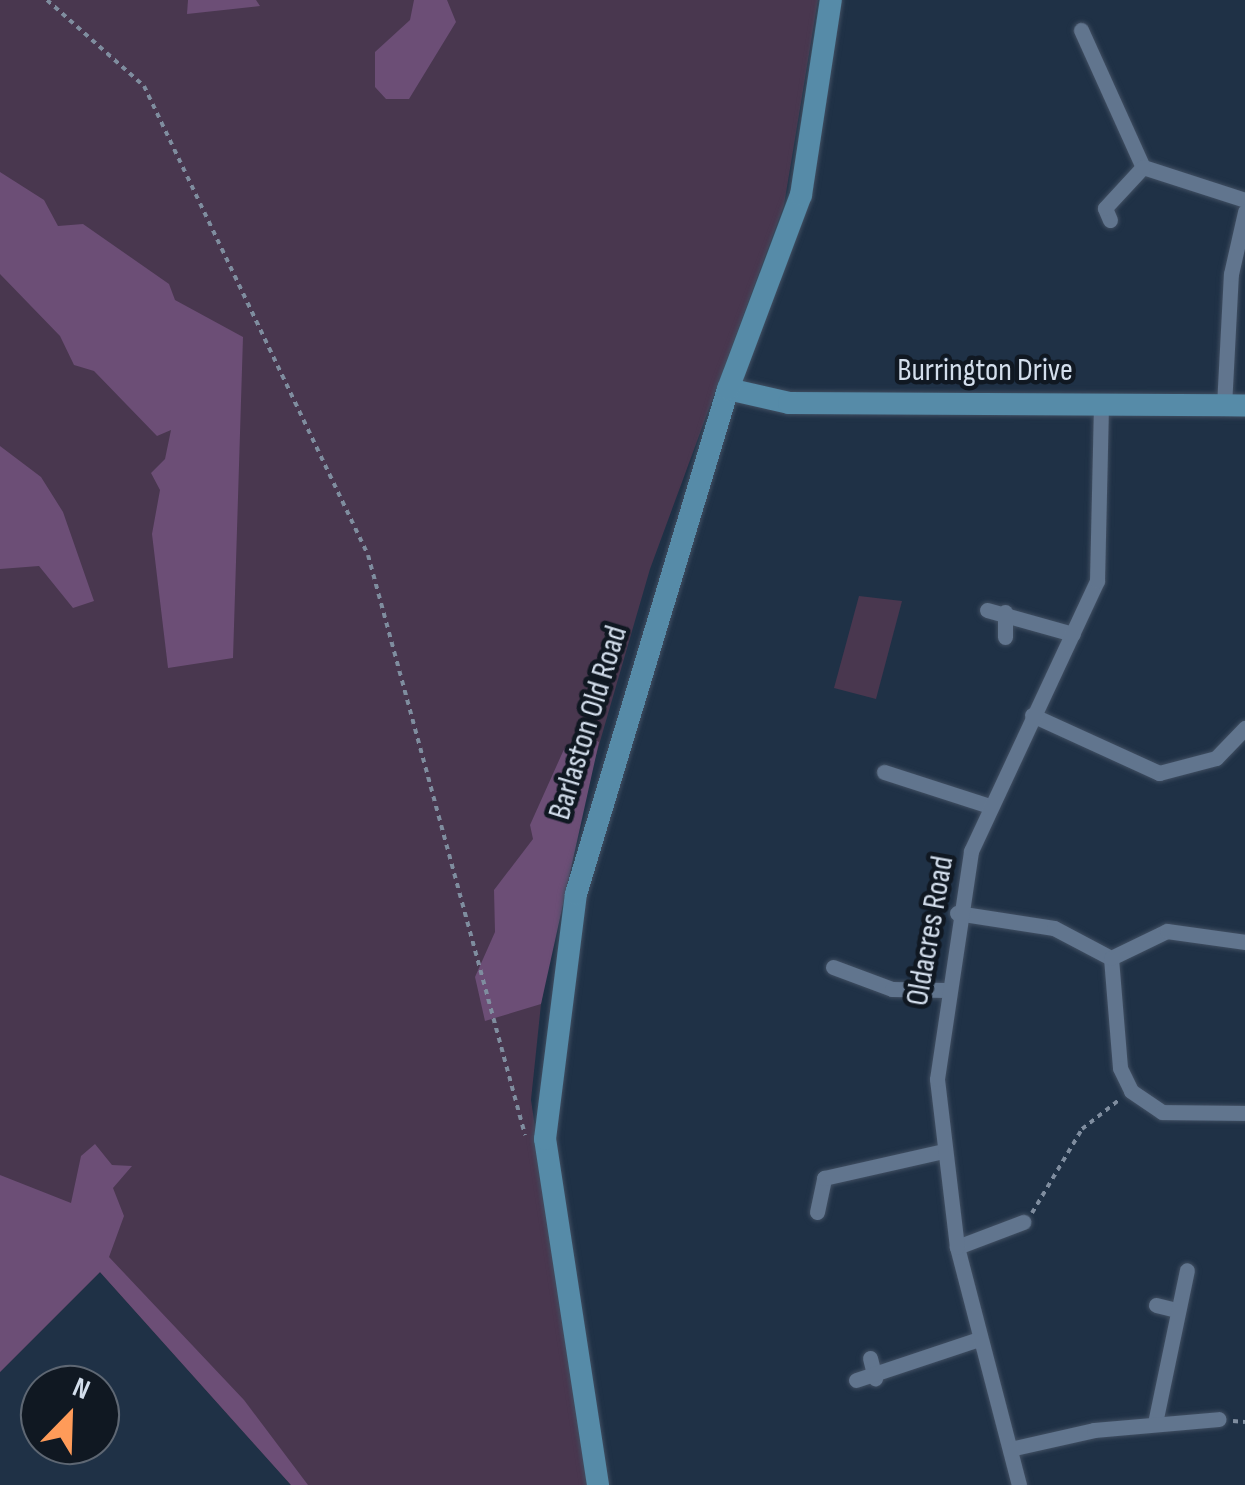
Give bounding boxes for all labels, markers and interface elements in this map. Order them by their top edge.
street label: Burrington Drive [897,352,1073,390]
street label: Barlaston Old Road [541,621,637,825]
street label: Oldacres Road [899,853,963,1009]
north arrow [20,1365,120,1465]
text: N [68,1371,94,1407]

